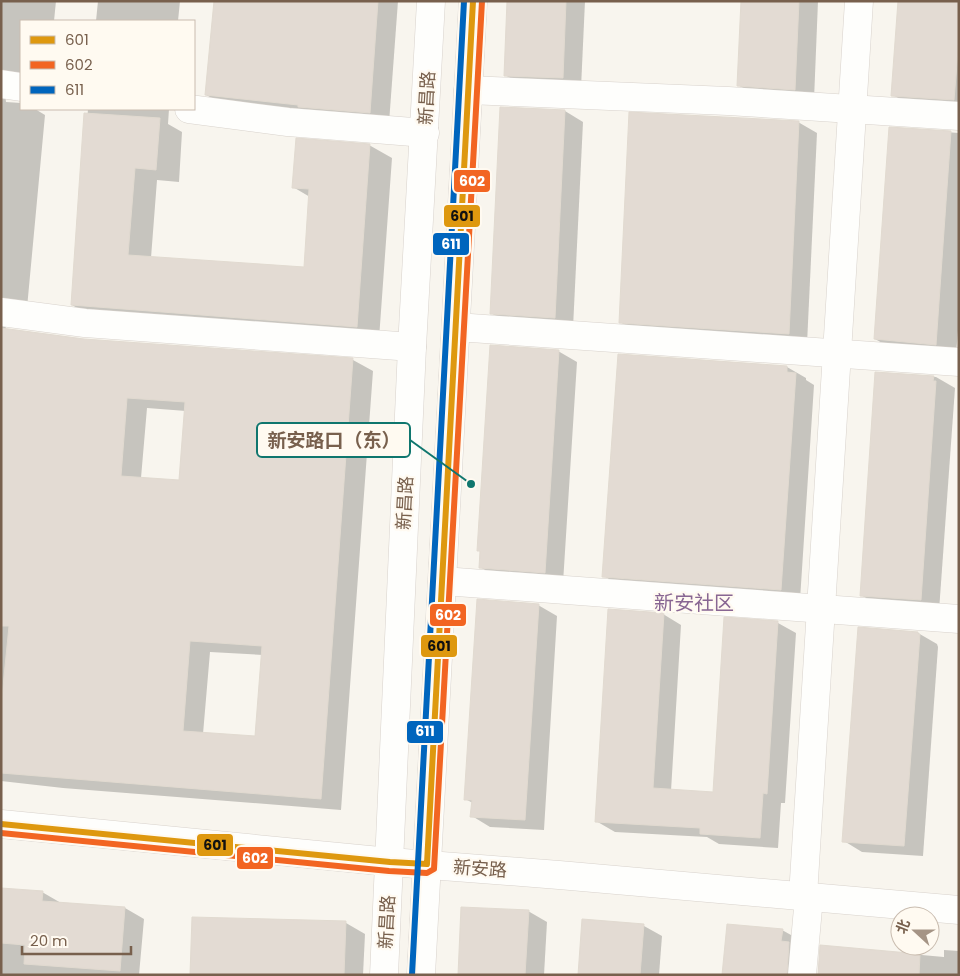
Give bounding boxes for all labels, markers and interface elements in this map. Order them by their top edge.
legend [20,20,195,110]
text: 601 [65,29,89,50]
text: 602 [65,54,93,75]
street label: 新昌路 [413,70,440,126]
text: 611 [65,79,84,100]
line badge: 602 [453,169,491,193]
text: 602 [459,171,485,191]
line badge: 601 [443,204,481,228]
text: 601 [450,206,474,226]
line badge: 611 [432,232,470,256]
text: 611 [441,234,461,254]
callout: 新安路口（东） [257,423,410,457]
text: 新安路口（东） [267,427,401,454]
street label: 新昌路 [391,475,418,531]
district label: 新安社区 [654,589,734,617]
line badge: 602 [429,603,467,627]
text: 602 [435,605,461,625]
line badge: 601 [420,634,458,658]
text: 601 [427,636,451,656]
line badge: 611 [406,720,444,744]
text: 611 [415,721,435,741]
line badge: 601 [196,833,234,857]
text: 601 [203,835,227,855]
line badge: 602 [236,846,274,870]
text: 602 [242,848,268,868]
street label: 新安路 [452,854,508,883]
street label: 新昌路 [373,894,400,950]
north arrow [890,906,940,956]
text: 北 [891,916,915,936]
scale bar [22,924,131,956]
text: 20 m [30,930,68,951]

